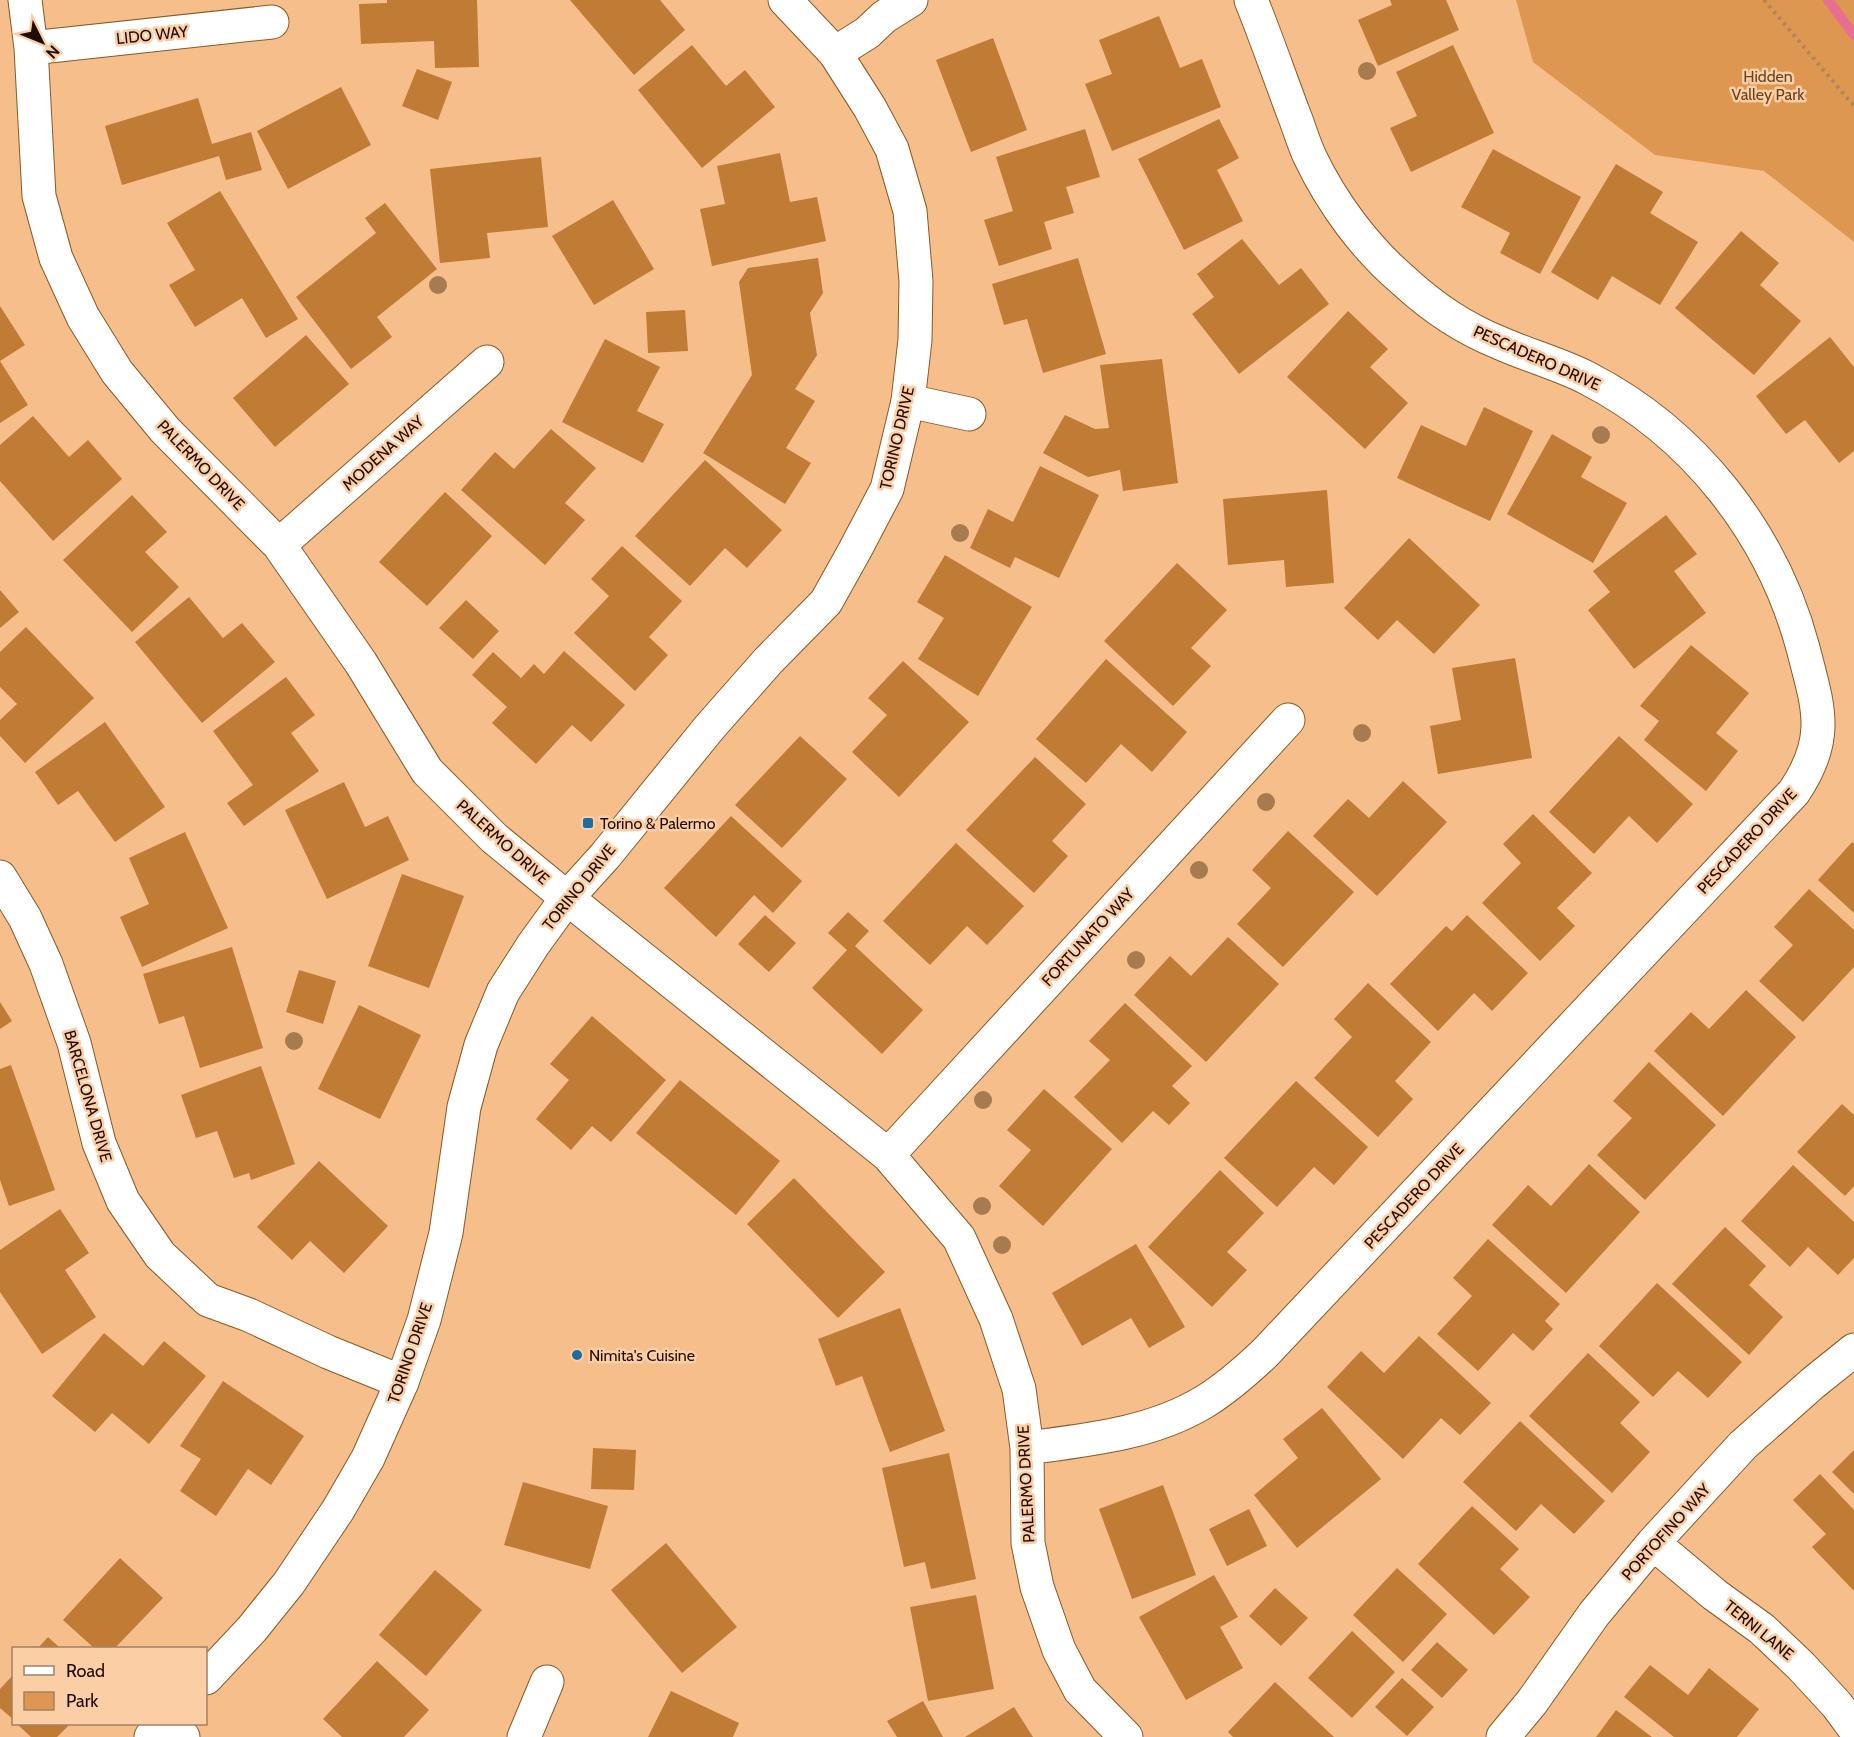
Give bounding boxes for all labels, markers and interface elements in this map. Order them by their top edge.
north arrow [12,12,72,72]
street label: LIDO WAY [115,22,190,48]
text: N [42,41,63,63]
park label: Hidden Valley Park [1732,67,1805,104]
street label: PESCADERO DRIVE [1471,321,1604,395]
street label: TORINO DRIVE [876,384,918,491]
street label: MODENA WAY [338,411,428,494]
street label: PALERMO DRIVE [153,416,249,514]
street label: PESCADERO DRIVE [1693,784,1801,898]
street label: PALERMO DRIVE [453,796,553,889]
place label: Torino & Palermo [600,814,716,833]
marker: Torino & Palermo [581,816,595,830]
street label: TORINO DRIVE [538,840,620,934]
street label: FORTUNATO WAY [1038,883,1139,990]
street label: BARCELONA DRIVE [60,1028,116,1164]
street label: PESCADERO DRIVE [1360,1139,1468,1253]
street label: TORINO DRIVE [384,1300,436,1406]
place label: Nimita's Cuisine [589,1346,695,1365]
marker: Nimita's Cuisine [570,1348,584,1362]
street label: PALERMO DRIVE [1013,1425,1039,1543]
street label: PORTOFINO WAY [1618,1479,1715,1584]
street label: TERNI LANE [1720,1596,1798,1664]
legend [12,1647,207,1725]
text: Road [66,1660,105,1682]
text: Park [66,1690,99,1712]

